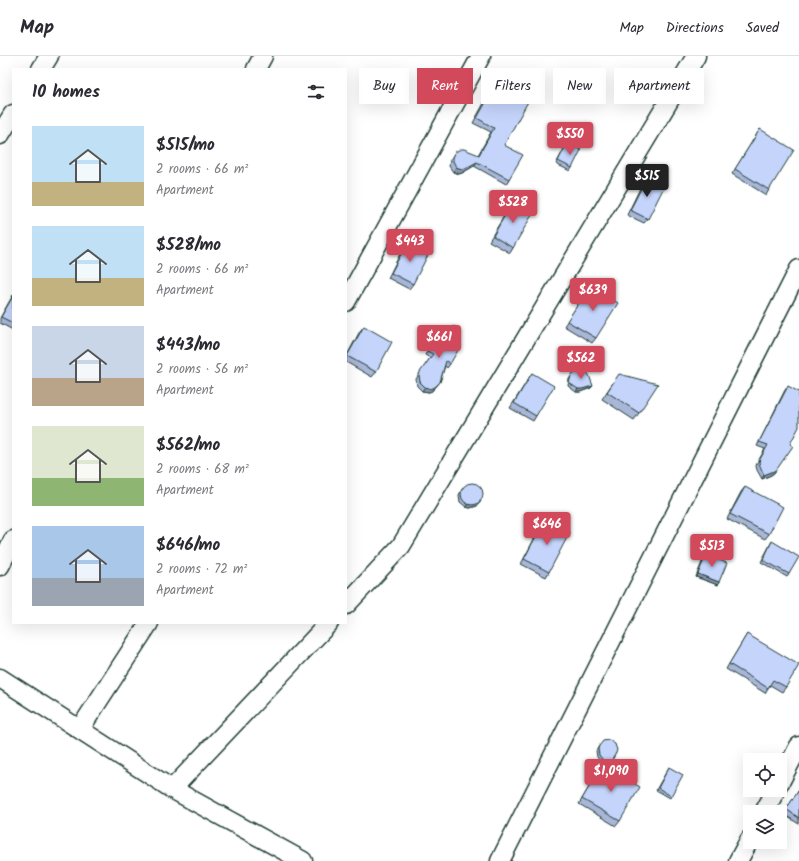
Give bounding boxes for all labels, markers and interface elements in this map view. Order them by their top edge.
text: Map [20,13,54,43]
text: Map [619,17,644,39]
text: Directions [666,17,724,39]
text: Saved [746,17,779,39]
chip: Buy [359,68,409,104]
chip: Rent [417,68,473,104]
chip: Filters [481,68,545,104]
chip: New [553,68,606,104]
chip: Apartment [614,68,704,104]
text: 10 homes [32,79,100,106]
icon: filters [305,81,327,103]
pin: $550 [546,122,594,156]
text: $550 [556,124,584,145]
text: $515/mo [156,132,215,159]
icon: home [64,142,112,190]
text: 2 rooms · 66 m² [156,159,248,180]
pin: $515 [623,164,671,198]
text: $515 [635,166,659,187]
text: Apartment [156,180,214,201]
pin: $528 [489,190,537,224]
text: $528 [498,192,528,213]
pin: $443 [386,229,434,263]
text: $443 [396,231,424,252]
text: $528/mo [156,232,221,259]
icon: home [64,242,112,290]
text: 2 rooms · 66 m² [156,259,248,280]
pin: $639 [569,278,617,312]
text: Apartment [156,280,214,301]
text: $639 [579,280,607,301]
pin: $661 [415,325,463,359]
text: $661 [426,327,452,348]
text: $443/mo [156,332,220,359]
icon: home [64,342,112,390]
pin: $562 [557,346,605,380]
text: $562 [567,348,595,369]
text: 2 rooms · 56 m² [156,359,248,380]
text: Apartment [156,380,214,401]
text: $562/mo [156,432,220,459]
icon: home [64,442,112,490]
text: 2 rooms · 68 m² [156,459,249,480]
text: Apartment [156,480,214,501]
pin: $646 [523,512,571,546]
text: $646 [533,514,561,535]
text: $646/mo [156,532,220,559]
pin: $513 [688,534,736,568]
text: $513 [699,536,725,557]
icon: home [64,542,112,590]
text: 2 rooms · 72 m² [156,559,247,580]
text: Apartment [156,580,214,601]
map controls [743,753,787,849]
button: locate [743,753,787,797]
pin: $1,090 [578,759,644,793]
text: $1,090 [594,761,628,782]
button: layers [743,805,787,849]

